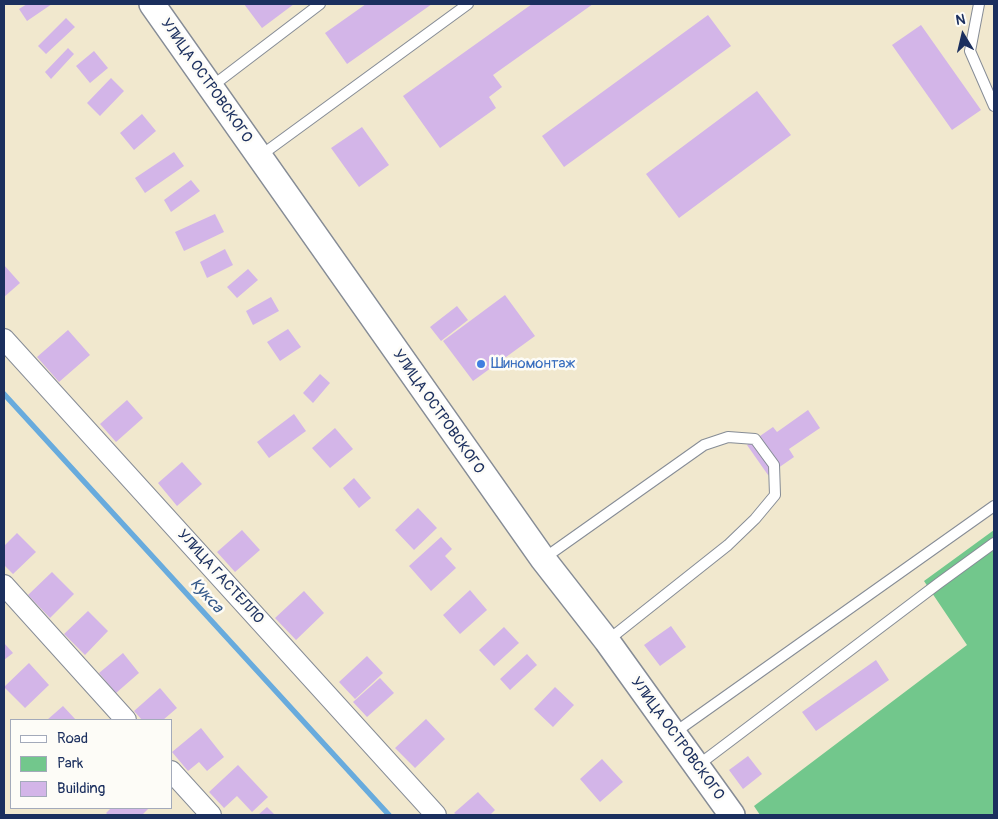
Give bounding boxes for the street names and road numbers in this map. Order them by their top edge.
street label: УЛИЦА ОСТРОВСКОГО [156,15,256,147]
street label: УЛИЦА ОСТРОВСКОГО [388,346,488,478]
street label: УЛИЦА ГАСТЕЛЛО [173,526,267,628]
street label: УЛИЦА ОСТРОВСКОГО [626,674,728,804]

